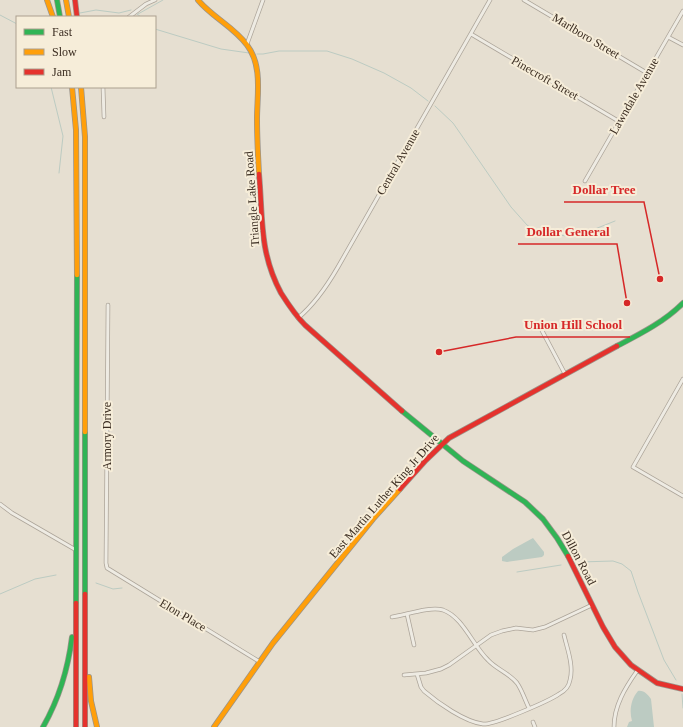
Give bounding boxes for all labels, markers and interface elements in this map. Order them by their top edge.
street label: Marlboro Street [550,10,623,62]
legend [16,16,156,88]
text: Fast [52,25,73,39]
text: Slow [52,45,77,59]
street label: Pinecroft Street [509,53,582,103]
street label: Lawndale Avenue [606,55,662,137]
text: Jam [52,65,72,79]
street label: Central Avenue [373,126,423,198]
street label: Triangle Lake Road [242,151,262,247]
callout: Dollar Tree [564,177,644,202]
text: Dollar Tree [573,182,636,197]
callout: Dollar General [518,219,617,244]
text: Dollar General [526,224,610,239]
callout: Union Hill School [516,312,630,337]
text: Union Hill School [524,317,623,332]
street label: Armory Drive [100,402,114,470]
street label: East Martin Luther King Jr Drive [326,431,442,561]
street label: Dillon Road [559,529,599,587]
street label: Elon Place [157,596,209,634]

